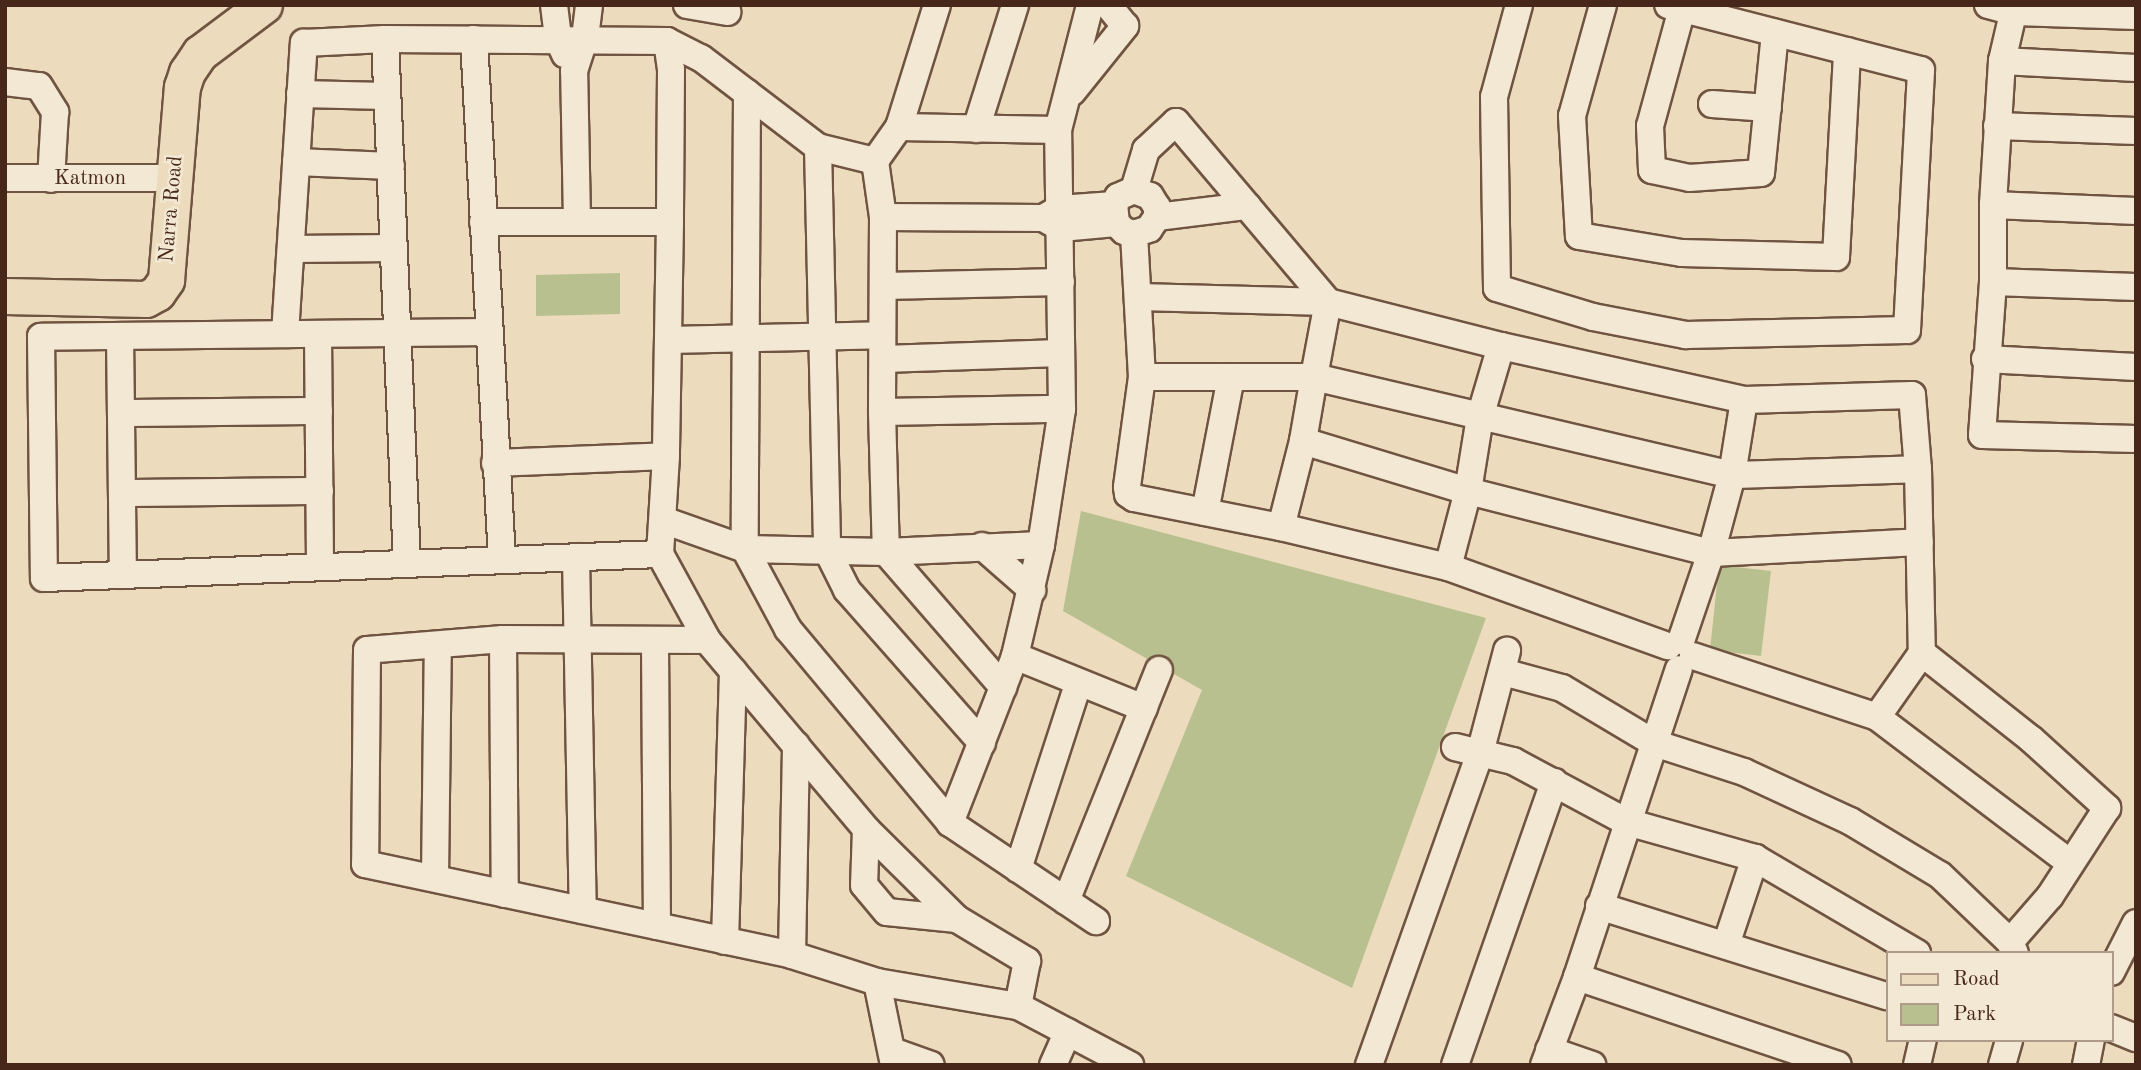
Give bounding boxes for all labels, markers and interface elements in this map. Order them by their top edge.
street label: Narra Road [155,155,189,263]
street label: Katmon [54,166,126,192]
legend [1885,951,2113,1042]
text: Road [1953,969,2000,990]
text: Park [1953,1004,1996,1025]

